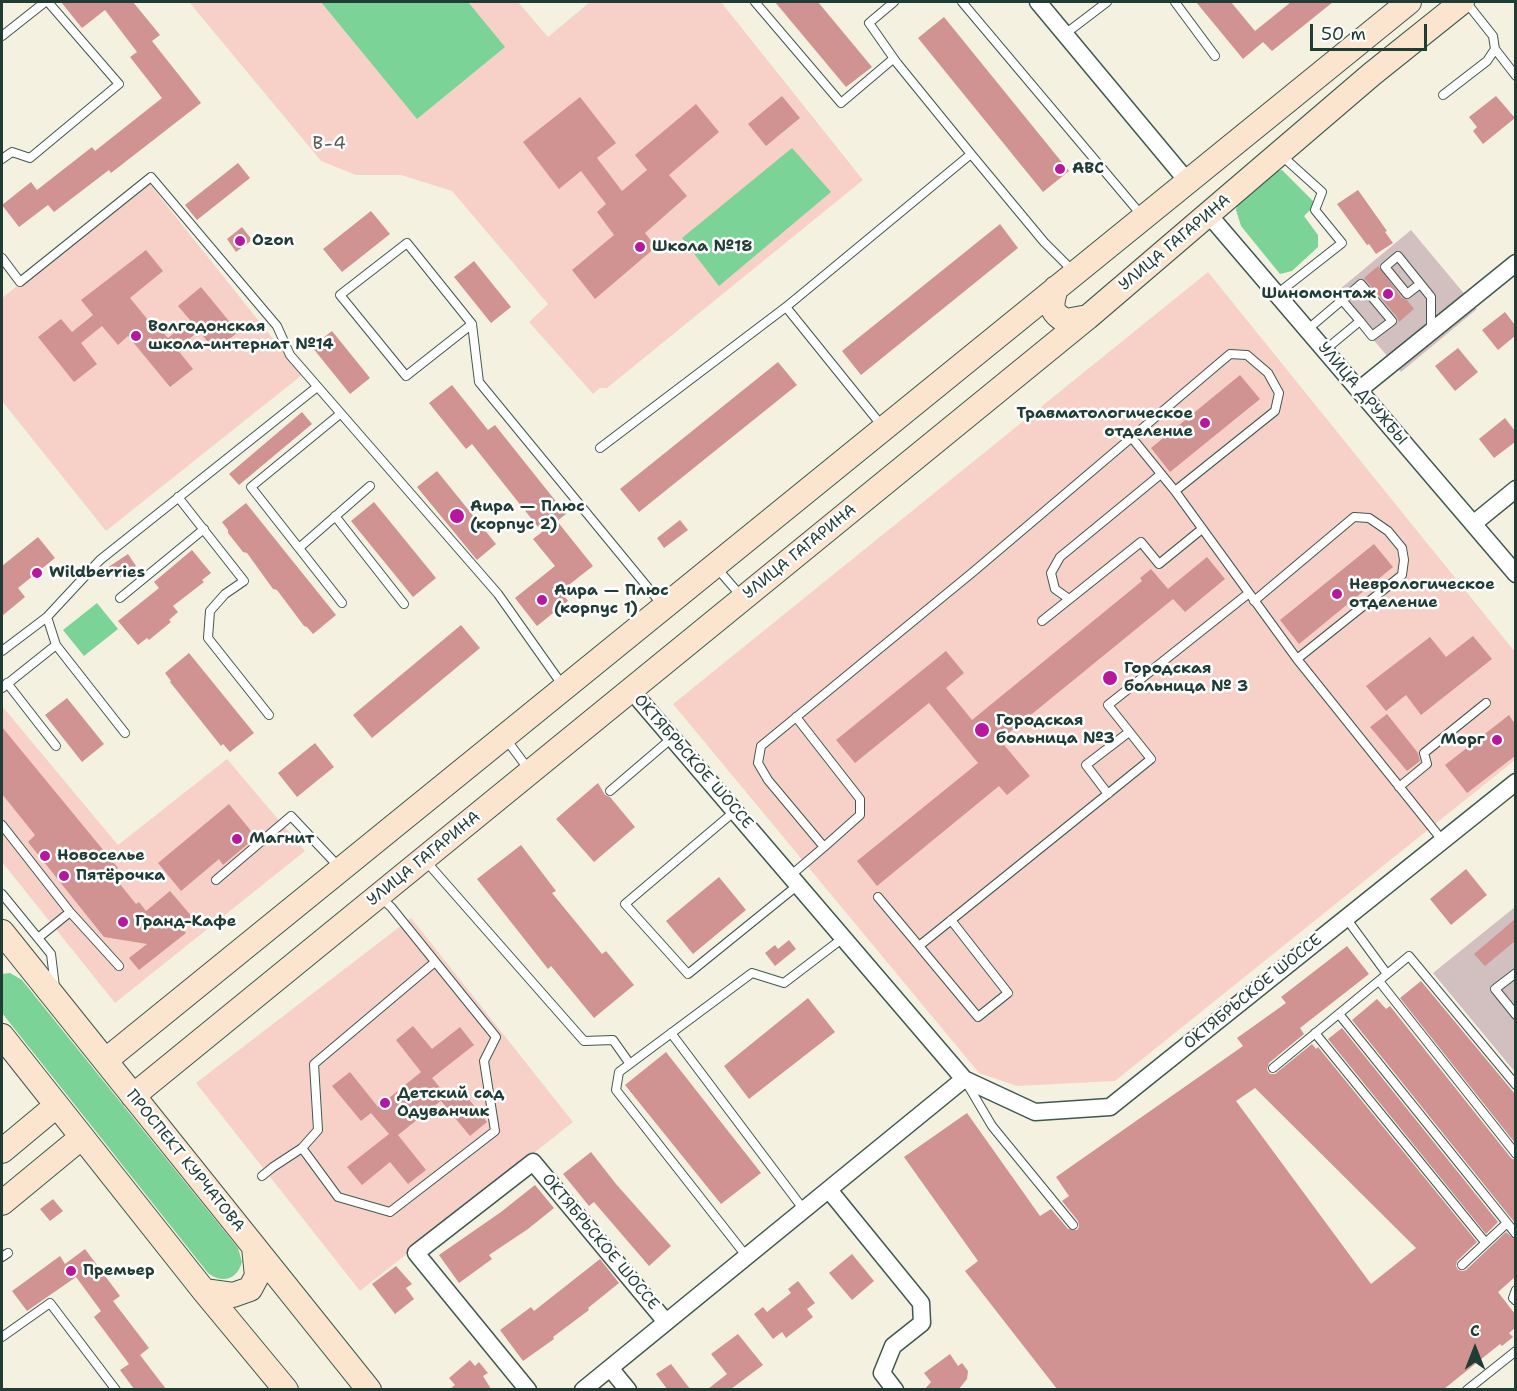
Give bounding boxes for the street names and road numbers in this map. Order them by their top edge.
street label: УЛИЦА ГАГАРИНА [1115,191,1235,295]
street label: УЛИЦА ДРУЖБЫ [1313,339,1411,449]
street label: УЛИЦА ГАГАРИНА [740,501,860,603]
street label: ОКТЯБРЬСКОЕ ШОССЕ [629,691,757,833]
street label: УЛИЦА ГАГАРИНА [364,808,484,910]
street label: ОКТЯБРЬСКОЕ ШОССЕ [1180,930,1326,1054]
street label: ПРОСПЕКТ КУРЧАТОВА [122,1086,248,1236]
street label: ОКТЯБРЬСКОЕ ШОССЕ [537,1170,663,1314]

